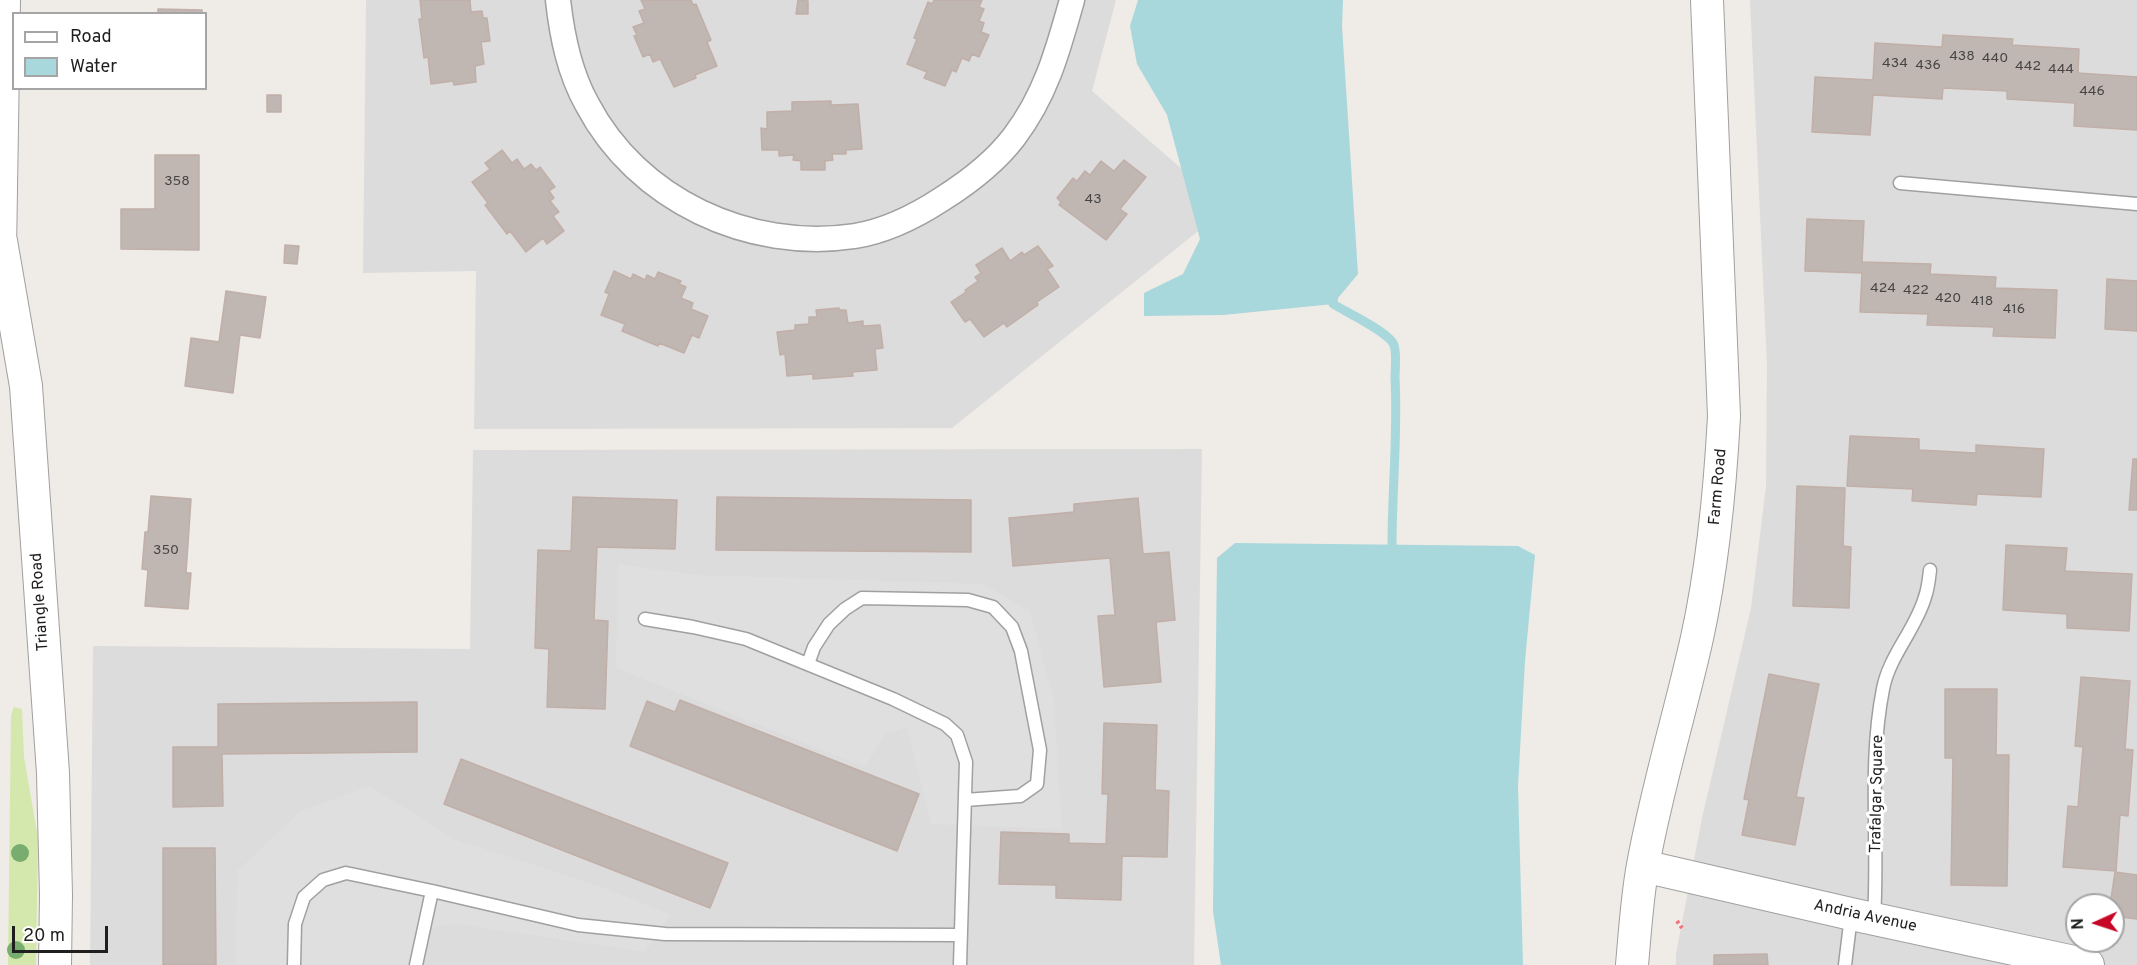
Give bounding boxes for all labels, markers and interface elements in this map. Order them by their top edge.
legend [12,12,207,90]
text: Road [70,26,112,49]
house number: 438 [1949,49,1975,65]
house number: 440 [1982,51,2008,67]
text: Water [70,56,117,79]
house number: 434 [1882,56,1908,72]
house number: 436 [1915,58,1941,74]
house number: 442 [2015,59,2041,75]
house number: 444 [2048,62,2074,78]
house number: 446 [2079,84,2105,100]
house number: 358 [164,174,190,190]
house number: 43 [1084,192,1102,208]
house number: 424 [1870,281,1896,297]
house number: 422 [1903,283,1929,299]
house number: 420 [1935,291,1961,307]
house number: 418 [1971,294,1993,310]
house number: 416 [2003,302,2025,318]
street label: Farm Road [1706,448,1732,526]
house number: 350 [153,543,179,559]
street label: Triangle Road [28,552,54,652]
street label: Trafalgar Square [1867,735,1889,853]
north arrow [2065,893,2125,953]
street label: Andria Avenue [1812,897,1918,937]
scale bar [15,914,111,952]
text: N [2069,918,2089,930]
text: 20 m [23,925,65,948]

